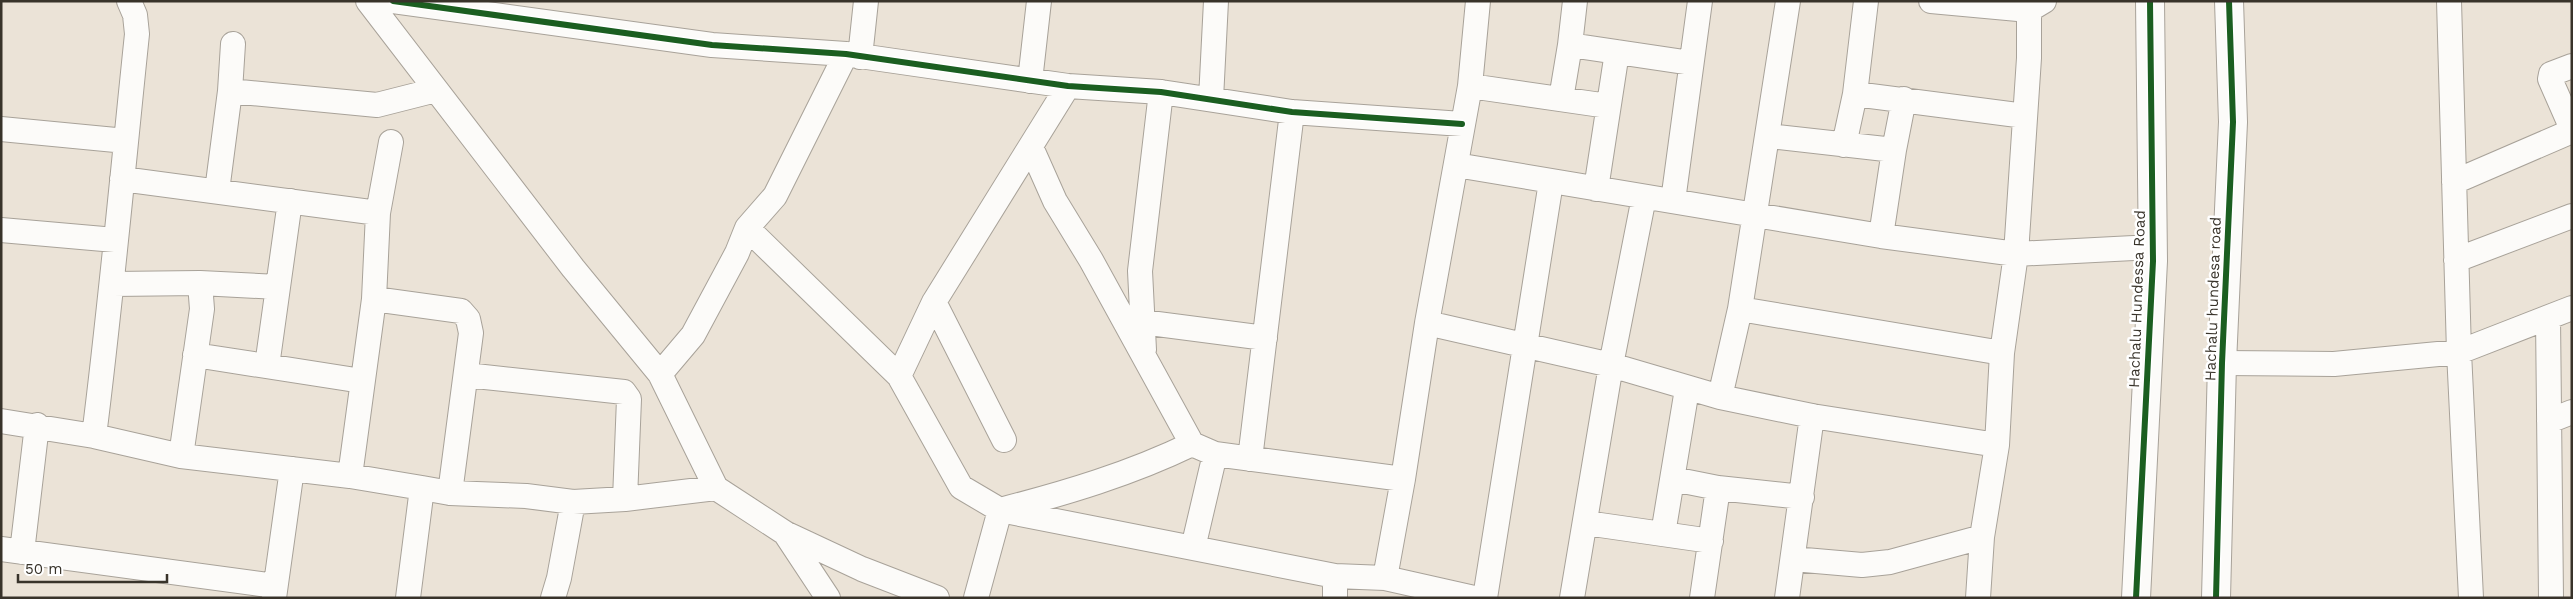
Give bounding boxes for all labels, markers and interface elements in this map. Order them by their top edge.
street label: Hachalu Hundessa Road [2125,210,2149,388]
street label: Hachalu hundesa road [2201,217,2225,381]
scale bar [18,552,166,584]
text: 50 m [25,560,62,578]

